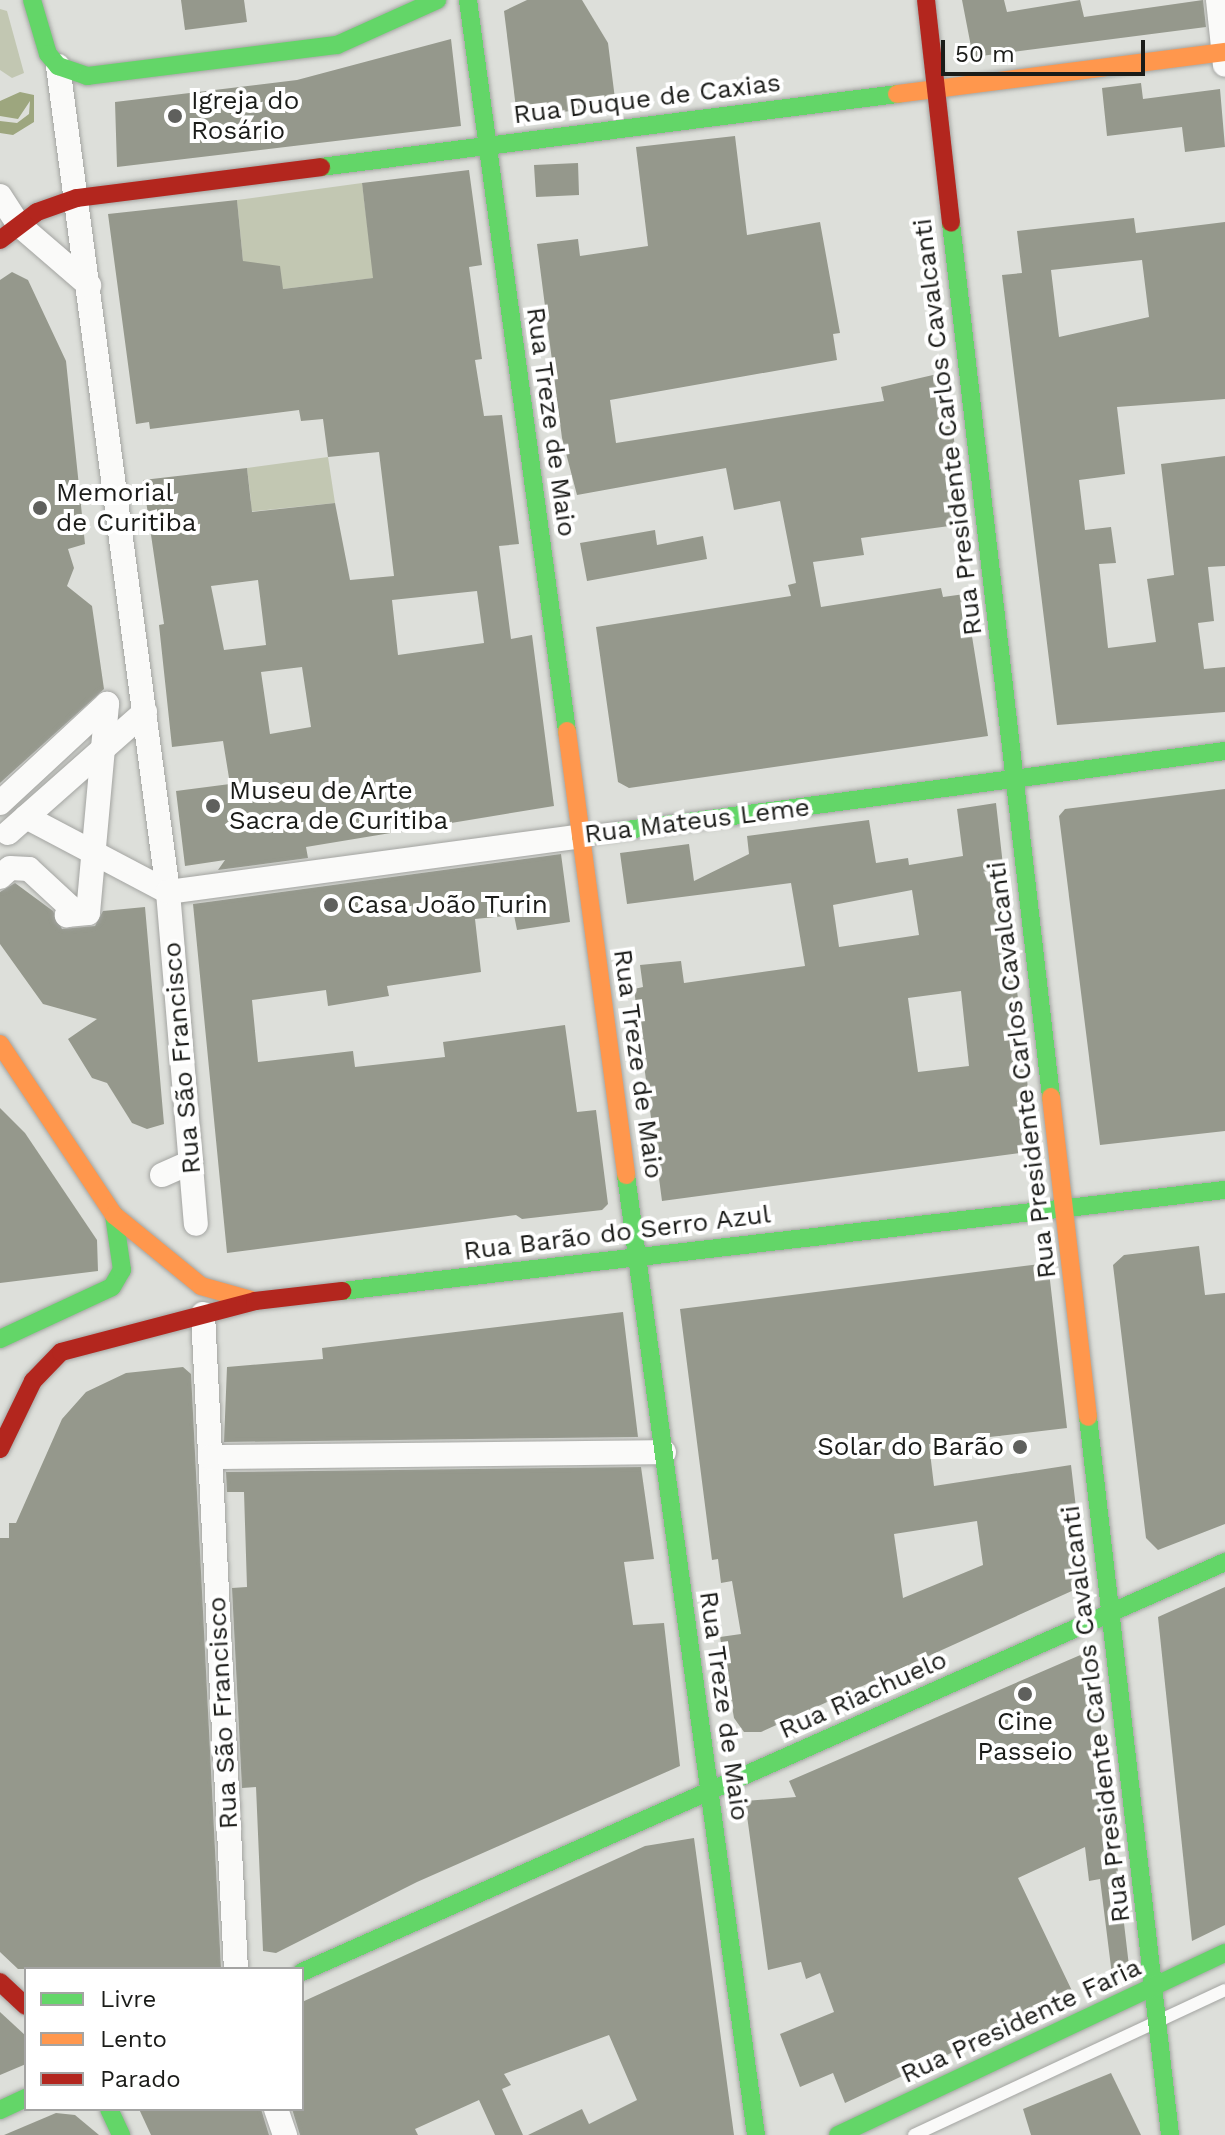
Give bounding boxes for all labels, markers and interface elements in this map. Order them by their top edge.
scale bar [945,24,1149,74]
text: 50 m [955,40,1015,68]
street label: Rua Duque de Caxias [511,67,783,131]
place label: Igreja do Rosário [191,85,300,146]
marker: Igreja do Rosário [166,107,184,125]
street label: Rua Presidente Carlos Cavalcanti [907,216,989,638]
street label: Rua Treze de Maio [519,305,583,539]
place label: Memorial de Curitiba [56,477,196,538]
marker: Memorial de Curitiba [31,499,49,517]
place label: Museu de Arte Sacra de Curitiba [229,775,449,836]
street label: Rua Mateus Leme [582,792,812,850]
marker: Museu de Arte Sacra de Curitiba [204,797,222,815]
street label: Rua Presidente Carlos Cavalcanti [981,859,1063,1281]
place label: Casa João Turin [347,889,550,921]
marker: Casa João Turin [322,896,340,914]
street label: Rua São Francisco [156,940,208,1176]
street label: Rua Treze de Maio [606,947,670,1181]
street label: Rua Barão do Serro Azul [461,1199,773,1267]
place label: Solar do Barão [817,1431,1004,1463]
marker: Solar do Barão [1011,1438,1029,1456]
street label: Rua Presidente Carlos Cavalcanti [1055,1503,1137,1925]
street label: Rua Treze de Maio [692,1589,756,1823]
street label: Rua São Francisco [201,1596,245,1830]
street label: Rua Riachuelo [774,1644,952,1746]
marker: Cine Passeio [1016,1685,1034,1703]
place label: Cine Passeio [977,1706,1073,1768]
street label: Rua Presidente Faria [896,1952,1146,2090]
legend [24,1967,304,2111]
text: Livre [100,1985,156,2013]
text: Lento [100,2025,167,2053]
text: Parado [100,2065,181,2093]

